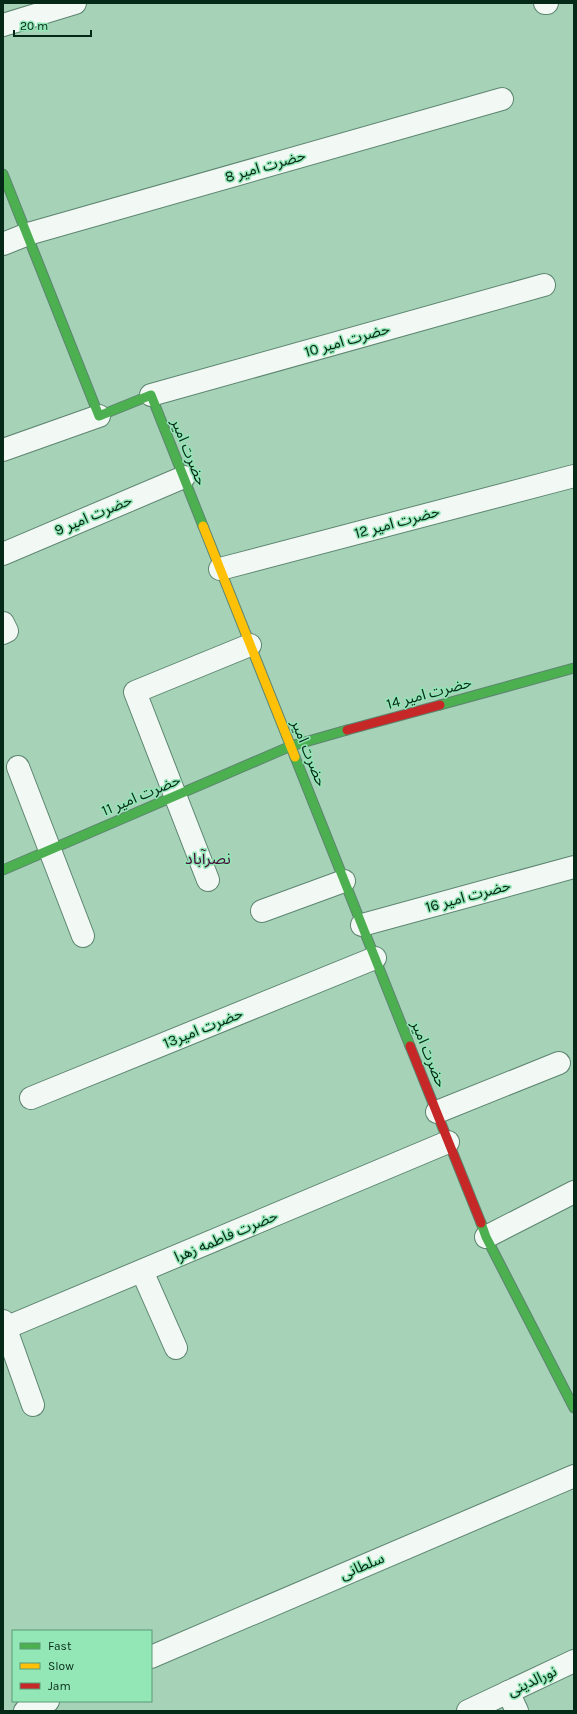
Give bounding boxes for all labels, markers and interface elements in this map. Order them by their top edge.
scale bar [14,12,91,38]
text: 20 m [20,19,48,33]
street label: حضرت امیر 8 [223,146,308,186]
street label: حضرت امیر 10 [302,319,392,361]
street label: حضرت امیر [167,415,211,488]
street label: حضرت امیر 9 [51,490,135,539]
street label: حضرت امیر 12 [352,502,442,542]
street label: حضرت امیر 14 [384,673,474,713]
street label: حضرت امیر [287,716,331,789]
street label: حضرت امیر 11 [99,770,183,820]
district label: نصرآباد [185,849,231,868]
street label: حضرت امیر 16 [423,876,513,916]
street label: حضرت امیر13 [161,1004,246,1052]
street label: حضرت امیر [407,1017,451,1090]
street label: حضرت فاطمه زهرا [171,1206,281,1266]
street label: سلطانی [337,1549,387,1583]
legend [12,1630,152,1702]
text: Fast [48,1639,72,1653]
text: Slow [48,1659,74,1673]
street label: نورالدینی [504,1662,560,1700]
text: Jam [48,1679,71,1693]

